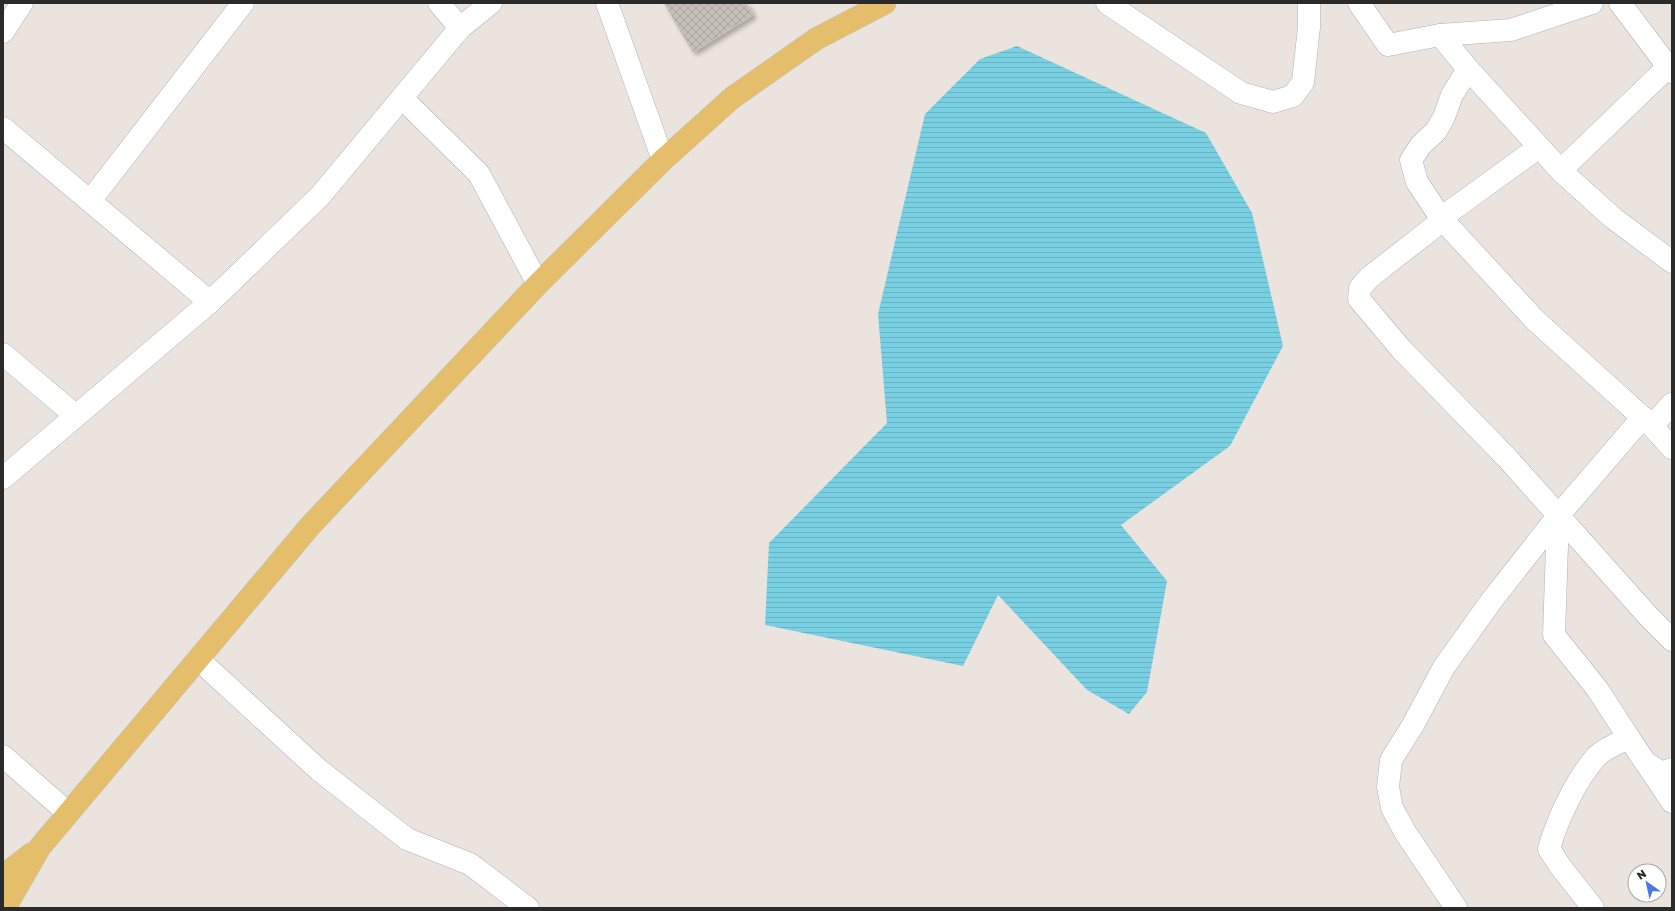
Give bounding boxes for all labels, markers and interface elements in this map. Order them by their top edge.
north arrow [1627,863,1667,903]
text: N [1634,867,1648,882]

